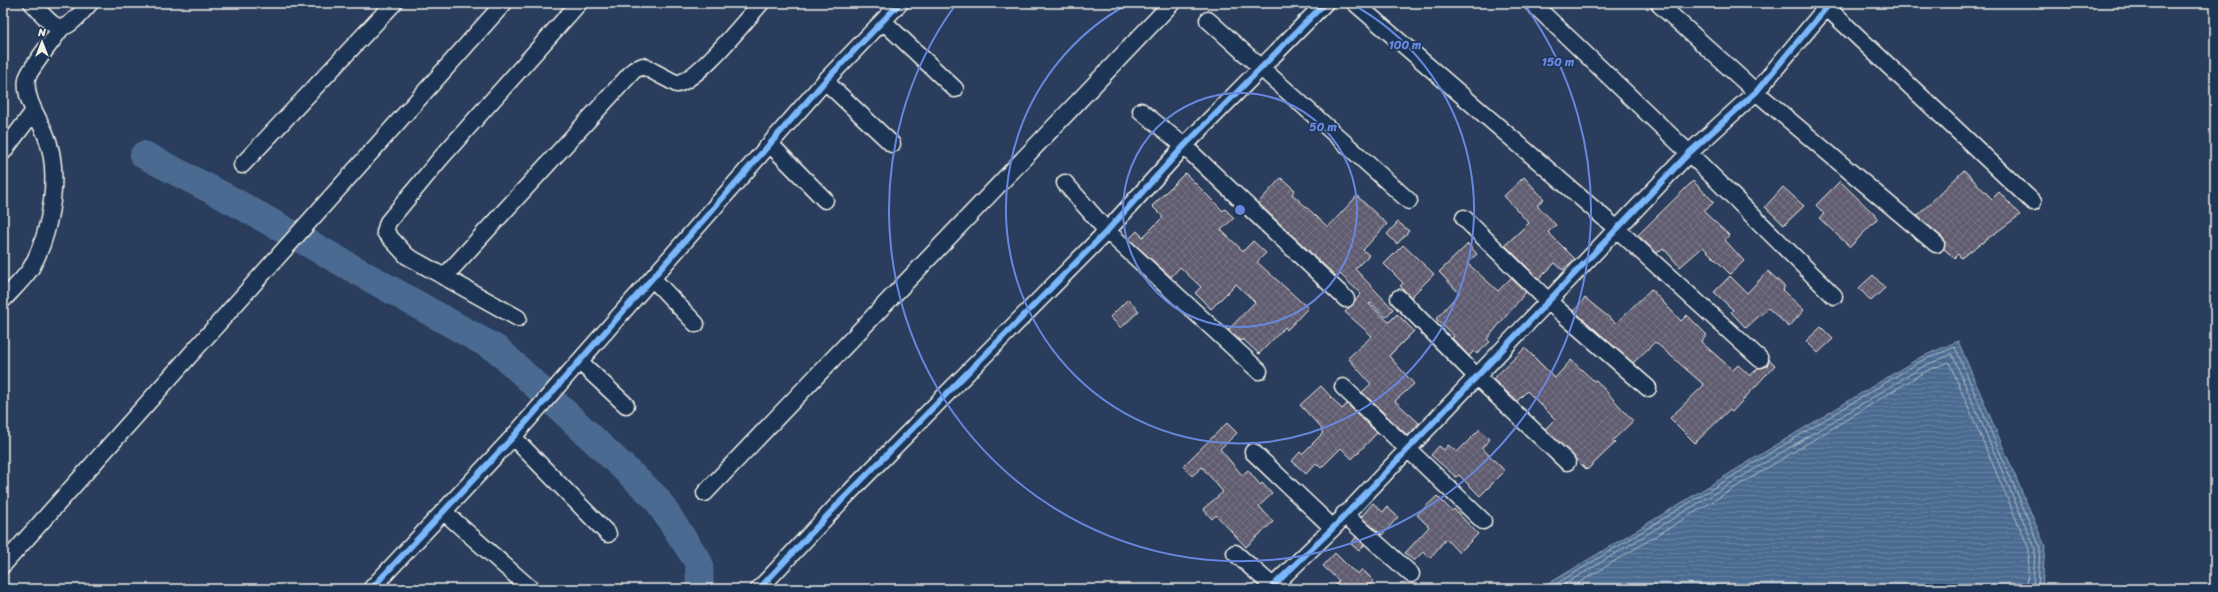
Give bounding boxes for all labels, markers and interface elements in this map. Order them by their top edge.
north arrow [22,22,62,62]
text: N [37,23,46,42]
text: 100 m [1389,34,1422,56]
text: 150 m [1542,51,1575,73]
text: 50 m [1309,116,1337,138]
centre of rings [1233,203,1247,217]

